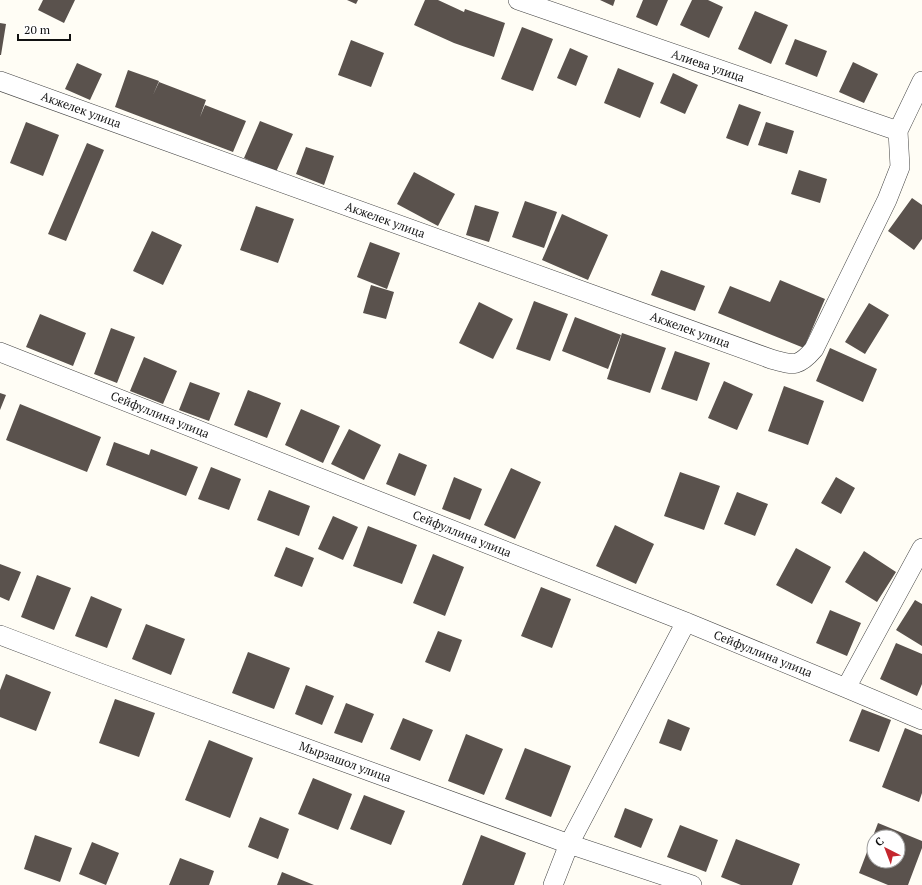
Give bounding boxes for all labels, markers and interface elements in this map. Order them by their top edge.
scale bar [18,16,70,42]
text: 20 m [24,22,51,37]
street label: Алиева улица [670,46,747,85]
street label: Акжелек улица [39,88,123,131]
street label: Акжелек улица [343,198,427,241]
street label: Акжелек улица [648,308,732,351]
street label: Сейфуллина улица [109,388,212,441]
street label: Сейфуллина улица [411,507,514,560]
street label: Сейфуллина улица [712,627,815,680]
street label: Мырзашол улица [297,738,393,785]
north arrow [866,829,906,869]
text: С [872,834,887,849]

